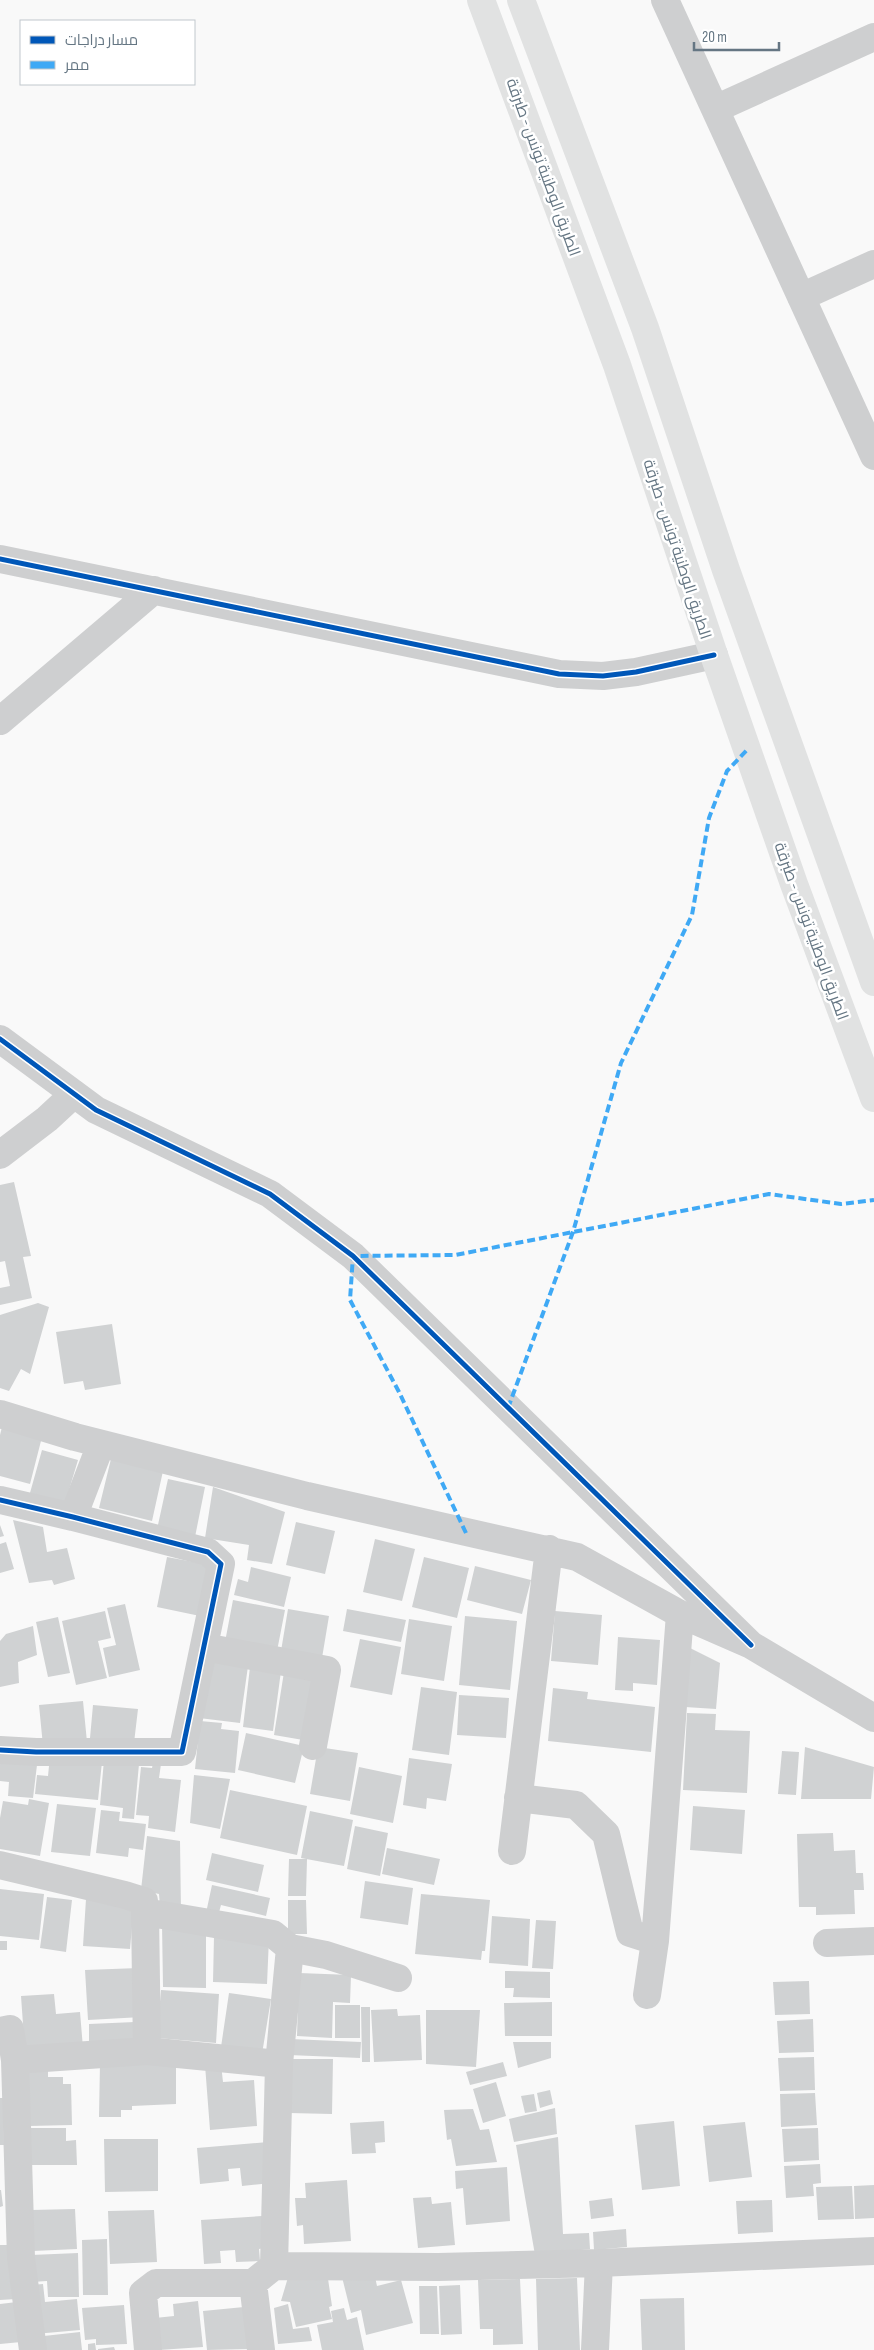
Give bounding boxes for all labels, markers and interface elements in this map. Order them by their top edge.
legend [20,20,195,85]
scale bar [694,20,779,52]
text: 20 m [702,28,727,47]
text: مسار دراجات [65,31,138,50]
text: ممر [64,56,89,75]
street label: الطريق الوطنية تونس - طبرقة [502,76,584,259]
street label: الطريق الوطنية تونس - طبرقة [638,457,715,642]
street label: الطريق الوطنية تونس - طبرقة [770,840,852,1023]

